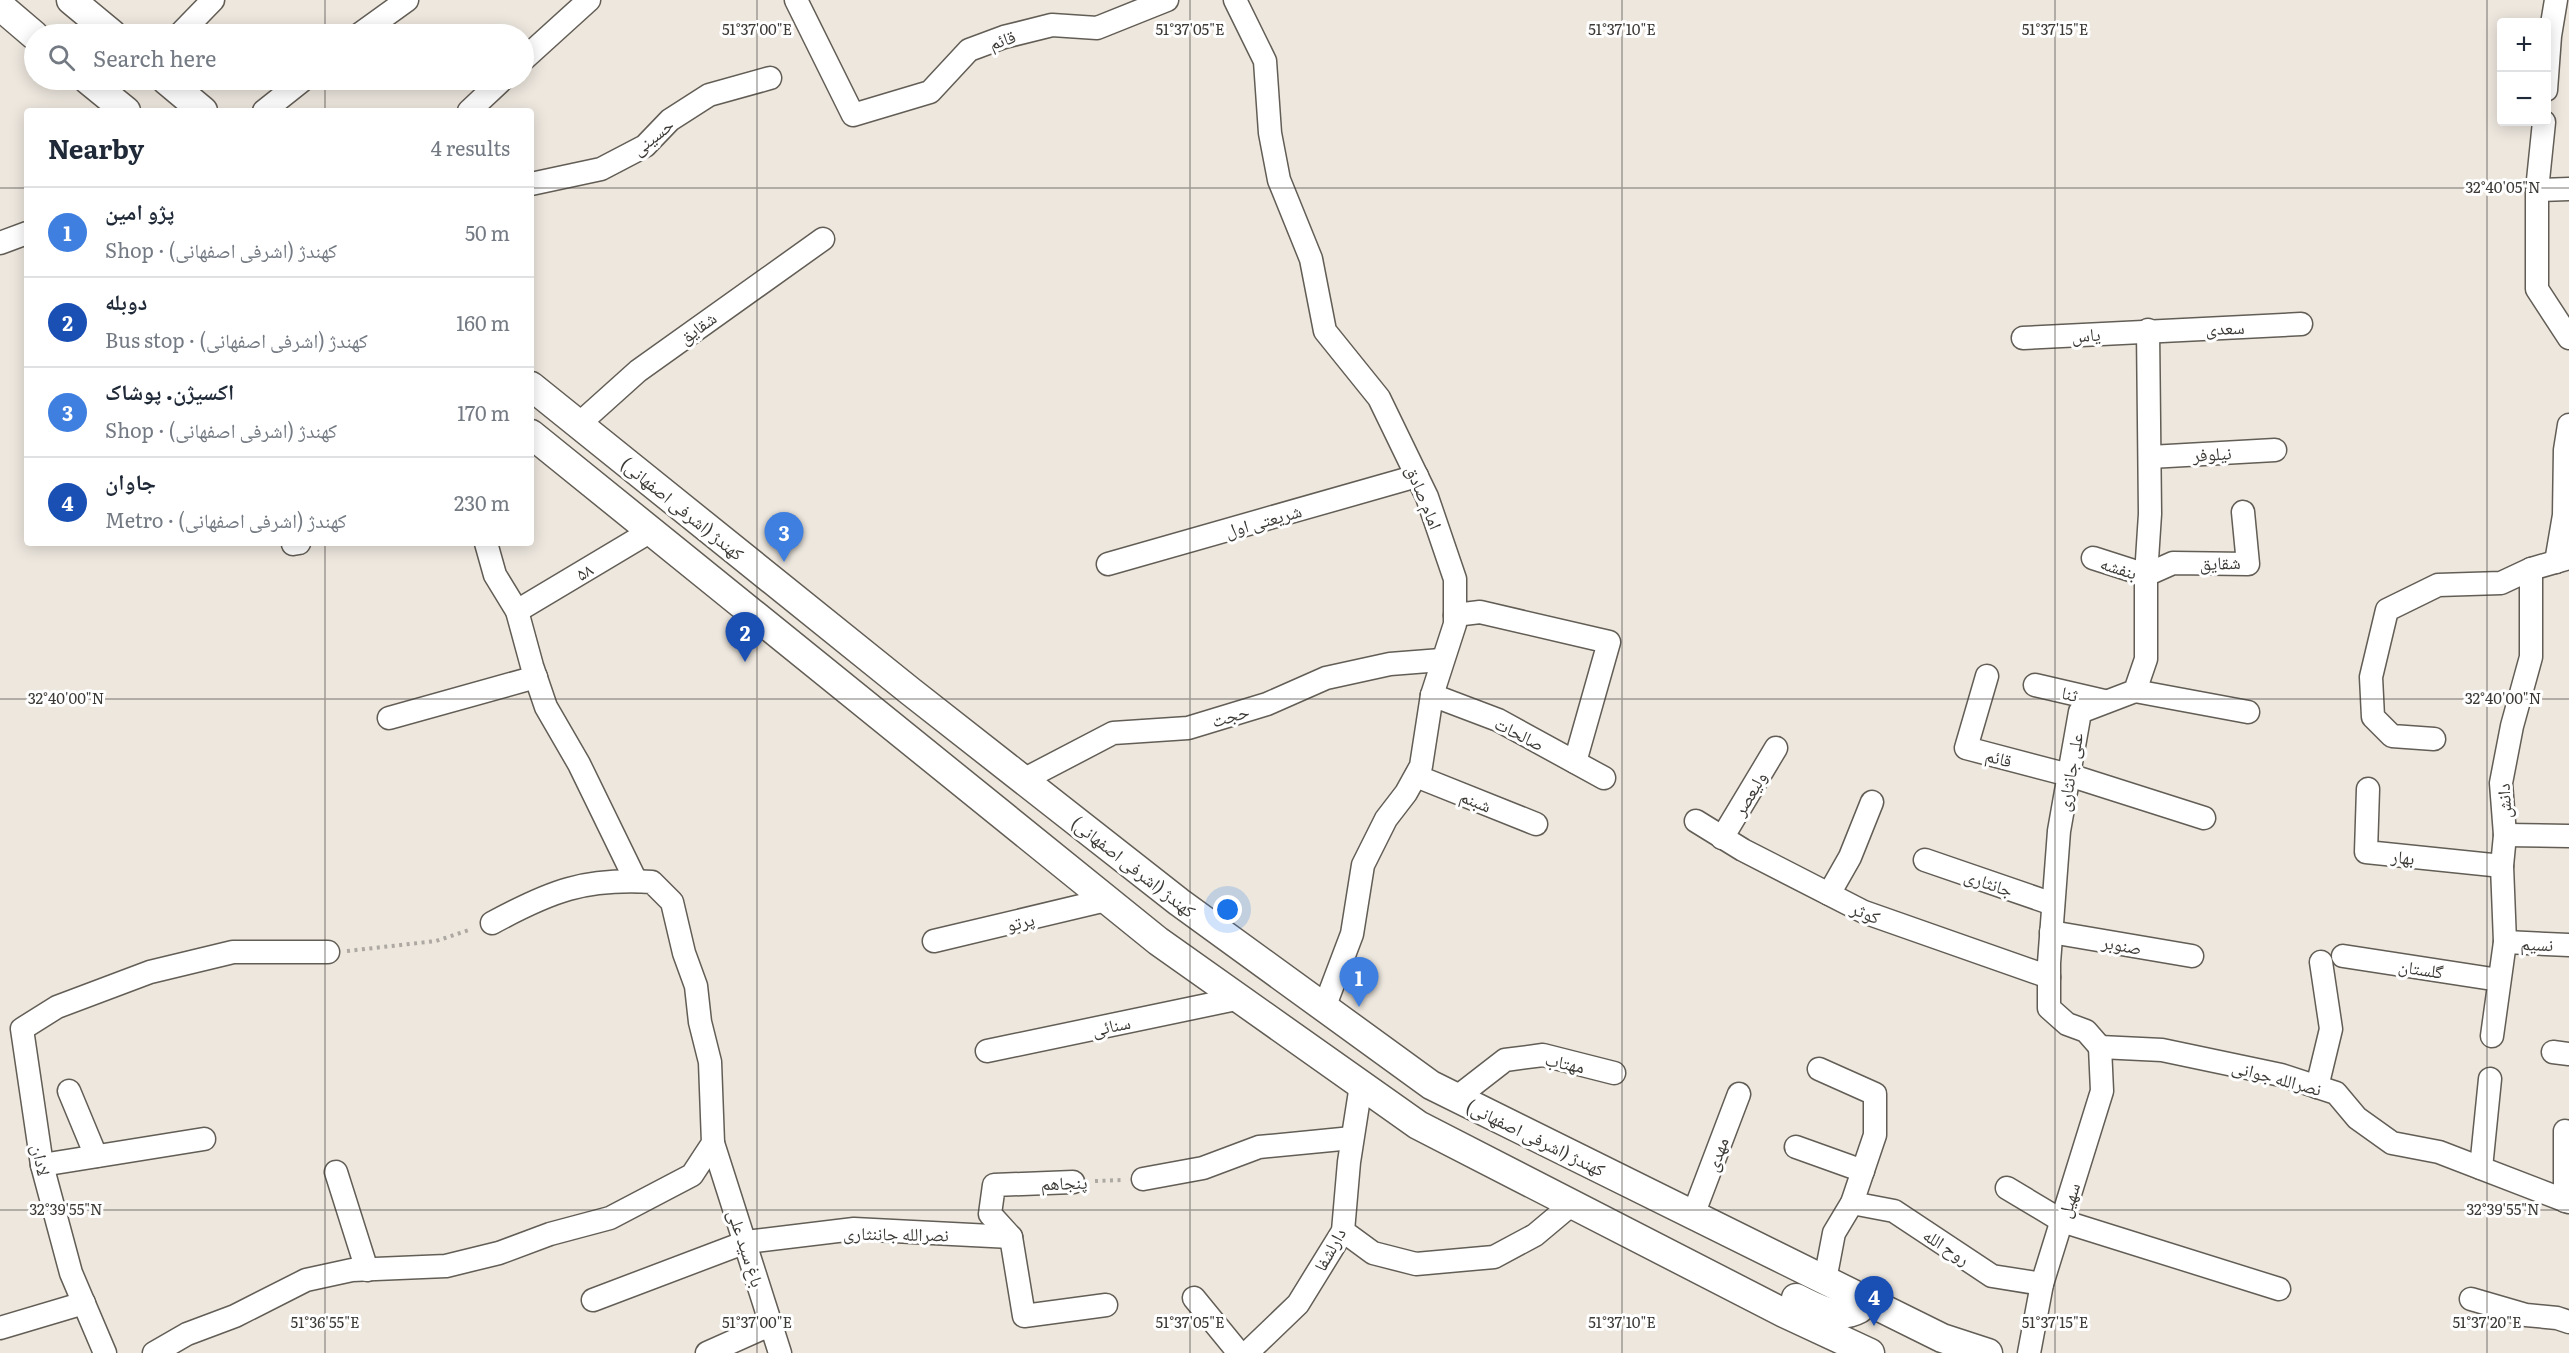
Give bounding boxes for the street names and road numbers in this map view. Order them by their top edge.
street label: قائم [985,22,1019,56]
street label: حسینی [625,111,679,161]
street label: شقایق [672,304,722,350]
street label: سعدی [2205,313,2245,341]
street label: یاس [2071,320,2101,348]
street label: نیلوفر [2191,438,2232,468]
street label: کهندژ (اشرفی اصفهانی) [616,450,751,567]
street label: امام صادق [1400,461,1450,533]
street label: شریعتی اول [1221,496,1305,544]
street label: بنفشه [2097,548,2141,586]
street label: شقایق [2199,548,2241,576]
street label: ۵۸ [570,555,598,587]
street label: ثنا [2059,678,2081,708]
street label: حجت [1208,697,1252,733]
street label: صالحات [1490,709,1550,757]
street label: علی جانثاری [2049,730,2089,814]
street label: قائم [1983,741,2015,773]
street label: ولیعصر [1725,766,1773,821]
street label: شبنم [1456,782,1496,818]
street label: دانش [2489,783,2517,819]
street label: کهندژ (اشرفی اصفهانی) [1066,809,1202,924]
street label: بهار [2389,841,2416,871]
street label: جانثاری [1961,861,2017,903]
street label: کوثر [1846,893,1885,930]
street label: پرتو [1003,905,1037,937]
street label: صنوبر [2099,927,2144,961]
street label: نسیم [2520,929,2554,957]
street label: گلستان [2396,951,2446,985]
street label: سنائی [1089,1008,1133,1042]
street label: مهتاب [1543,1045,1587,1079]
street label: نصرالله جوانی [2229,1052,2325,1102]
street label: کهندژ (اشرفی اصفهانی) [1462,1092,1611,1183]
street label: مهدی [1697,1133,1735,1175]
street label: لادان [26,1142,58,1178]
street label: پنجاهم [1040,1168,1088,1196]
street label: سهیل [2050,1179,2086,1221]
street label: باغ سید علی [722,1206,772,1290]
street label: نصرالله جاننثاری [843,1219,949,1247]
street label: روح الله [1918,1221,1976,1271]
street label: دارلشفا [1306,1222,1352,1276]

